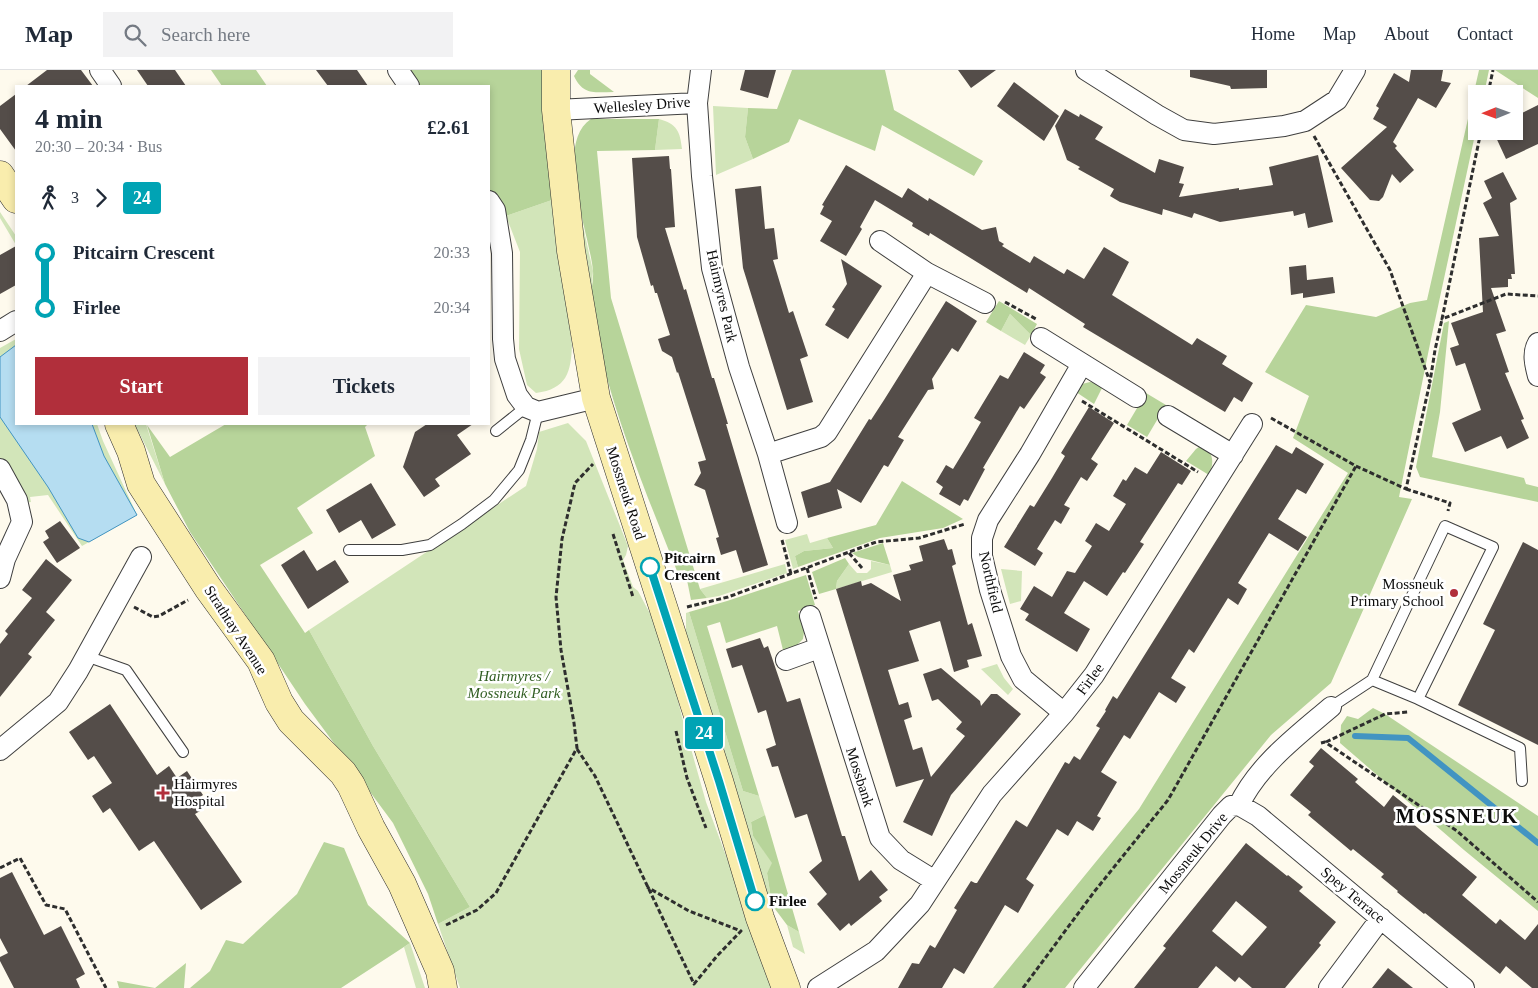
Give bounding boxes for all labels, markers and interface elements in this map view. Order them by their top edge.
search box [103,12,453,57]
text: Map [25,21,73,47]
icon: search [121,21,149,49]
text: Search here [161,24,250,45]
text: Home [1251,24,1295,44]
text: Map [1323,24,1356,44]
text: About [1384,24,1429,44]
text: Contact [1457,24,1513,44]
north arrow [1468,85,1522,140]
map controls [1468,85,1523,140]
street label: Wellesley Drive [593,94,691,116]
text: 4 min [35,103,103,134]
text: £2.61 [427,117,470,138]
text: 20:30 – 20:34 · Bus [35,138,162,155]
icon: walk [35,184,63,212]
icon: forward [87,184,115,212]
text: 24 [133,188,151,208]
text: 3 [71,189,79,206]
text: Pitcairn Crescent [73,242,215,263]
text: 20:33 [434,244,470,261]
street label: Hairmyres Park [704,248,741,344]
text: Firlee [73,297,120,318]
text: 20:34 [434,299,470,316]
button: Start [35,357,248,415]
button: Tickets [258,357,470,415]
street label: Mossneuk Road [603,444,649,542]
place label: Pitcairn Crescent [664,550,720,583]
street label: Northfield [976,550,1006,615]
marker: Pitcairn Crescent [640,557,660,577]
place label: Mossneuk Primary School [1350,576,1444,609]
street label: Strathtay Avenue [201,583,271,678]
marker: Mossneuk Primary School [1448,587,1460,599]
street label: Firlee [1073,660,1107,698]
park label: Hairmyres / Mossneuk Park [467,668,561,701]
line badge: 24 [682,717,726,749]
text: 24 [695,723,713,743]
street label: Mossbank [843,745,877,809]
place label: Hairmyres Hospital [174,776,237,809]
marker: Hairmyres Hospital [156,786,170,800]
district label: MOSSNEUK [1396,805,1518,827]
street label: Mossneuk Drive [1155,809,1231,897]
street label: Spey Terrace [1318,864,1388,926]
marker: Firlee [745,891,765,911]
place label: Firlee [769,893,807,909]

